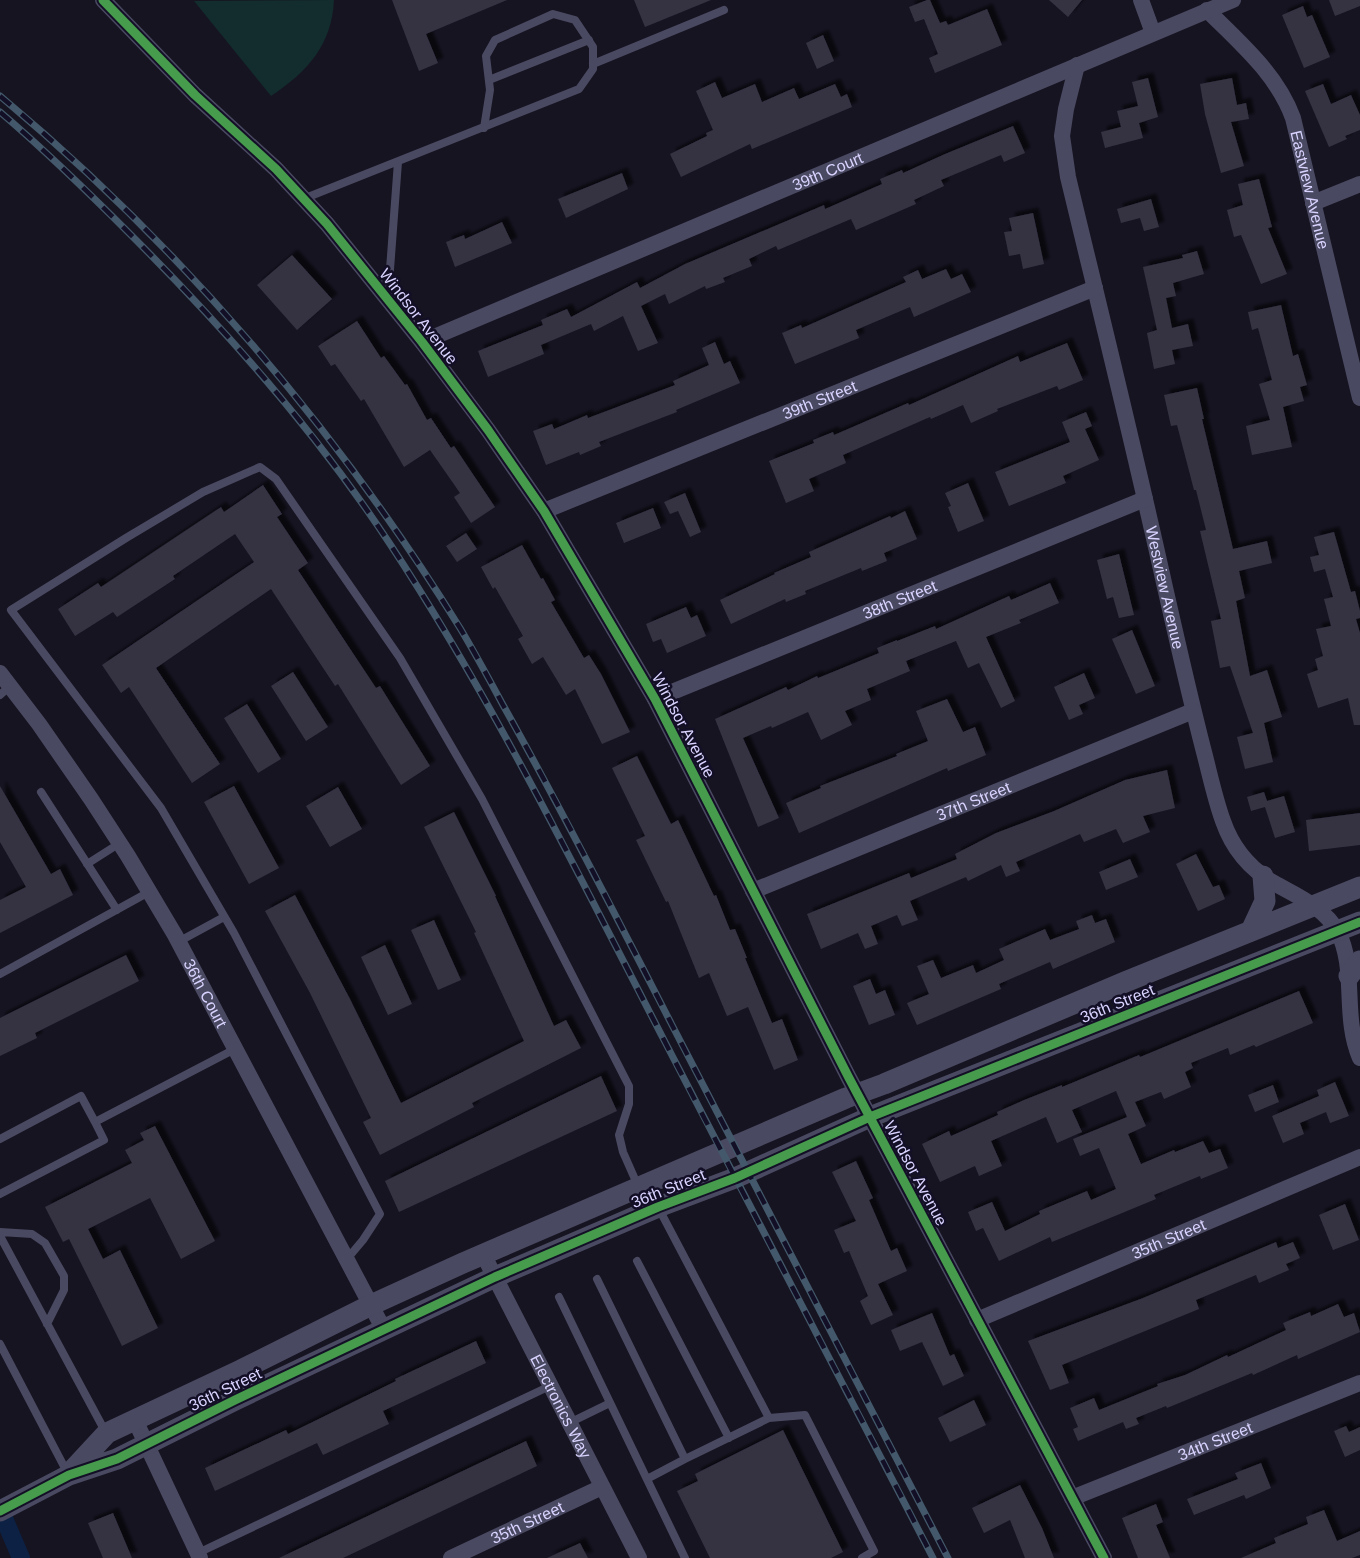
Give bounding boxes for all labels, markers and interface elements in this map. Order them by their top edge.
street label: Eastview Avenue [1287,129,1332,251]
street label: 39th Court [790,149,866,194]
street label: Windsor Avenue [376,265,461,367]
street label: 39th Street [780,377,860,423]
street label: Westview Avenue [1142,524,1187,651]
street label: 38th Street [860,577,940,622]
street label: Windsor Avenue [649,670,718,781]
street label: 37th Street [934,778,1013,824]
street label: 36th Court [180,956,231,1031]
street label: 36th Street [1078,981,1157,1026]
street label: Windsor Avenue [881,1118,950,1229]
street label: 36th Street [629,1166,708,1211]
street label: 35th Street [1129,1216,1208,1262]
street label: Electronics Way [527,1352,594,1461]
street label: 36th Street [186,1364,265,1414]
street label: 34th Street [1176,1419,1255,1464]
street label: 35th Street [488,1498,567,1547]

